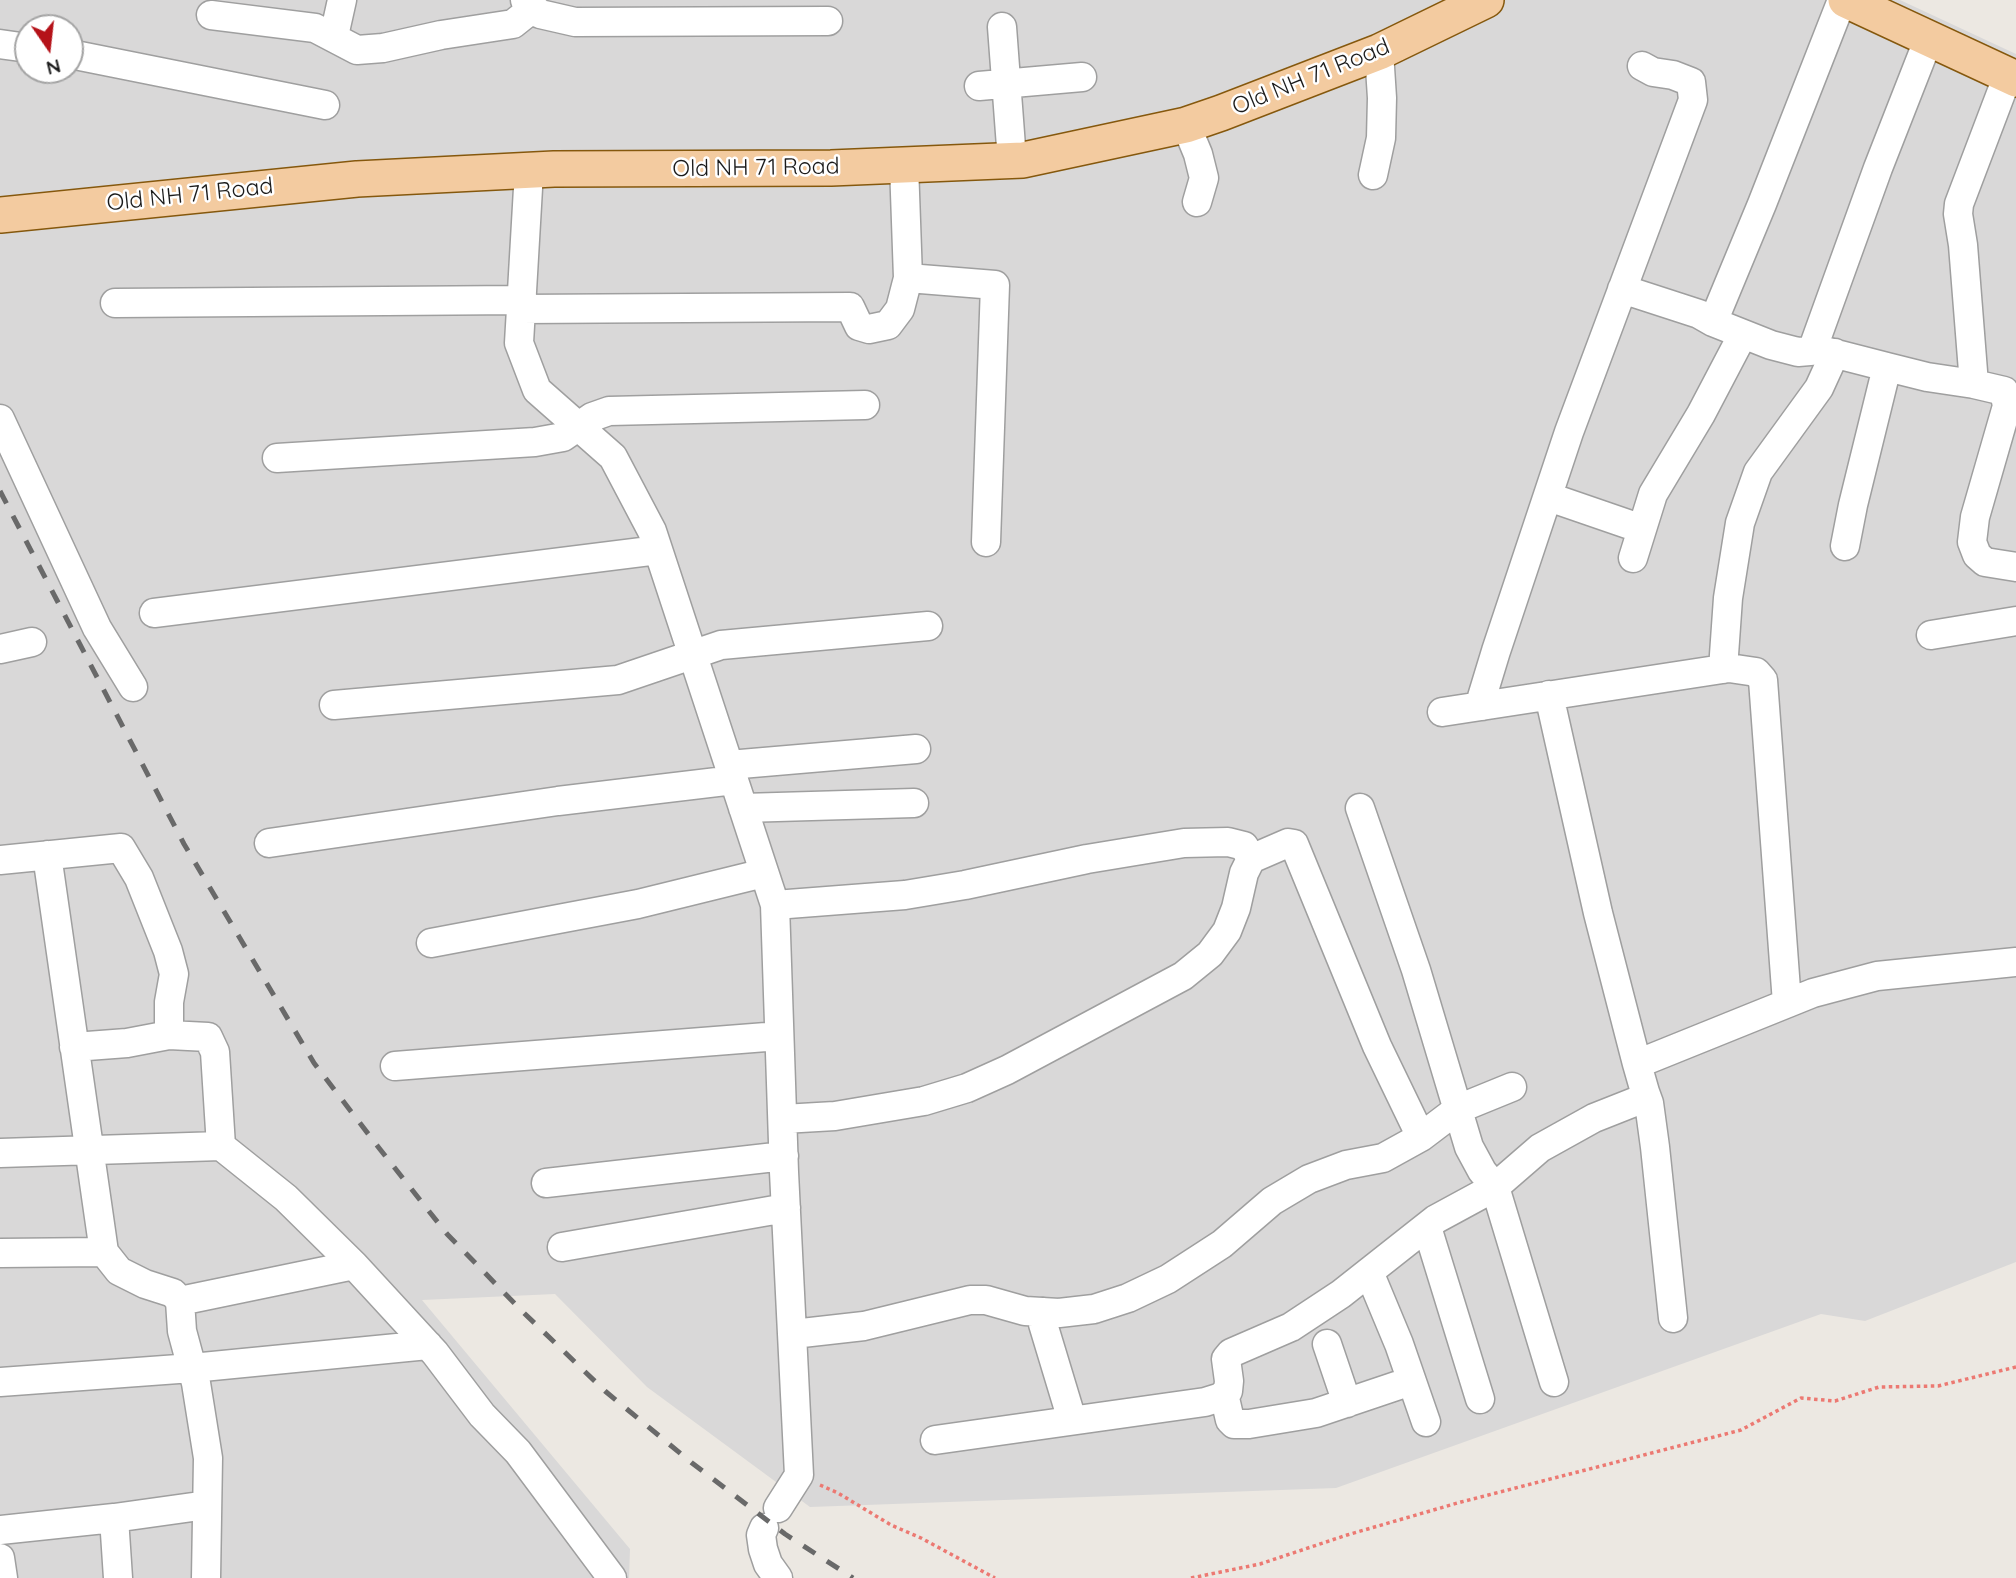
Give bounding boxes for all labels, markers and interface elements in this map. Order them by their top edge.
north arrow [14,14,84,84]
street label: Old NH 71 Road [1228,33,1394,121]
text: N [44,54,63,81]
street label: Old NH 71 Road [672,153,840,183]
street label: Old NH 71 Road [105,173,275,217]

